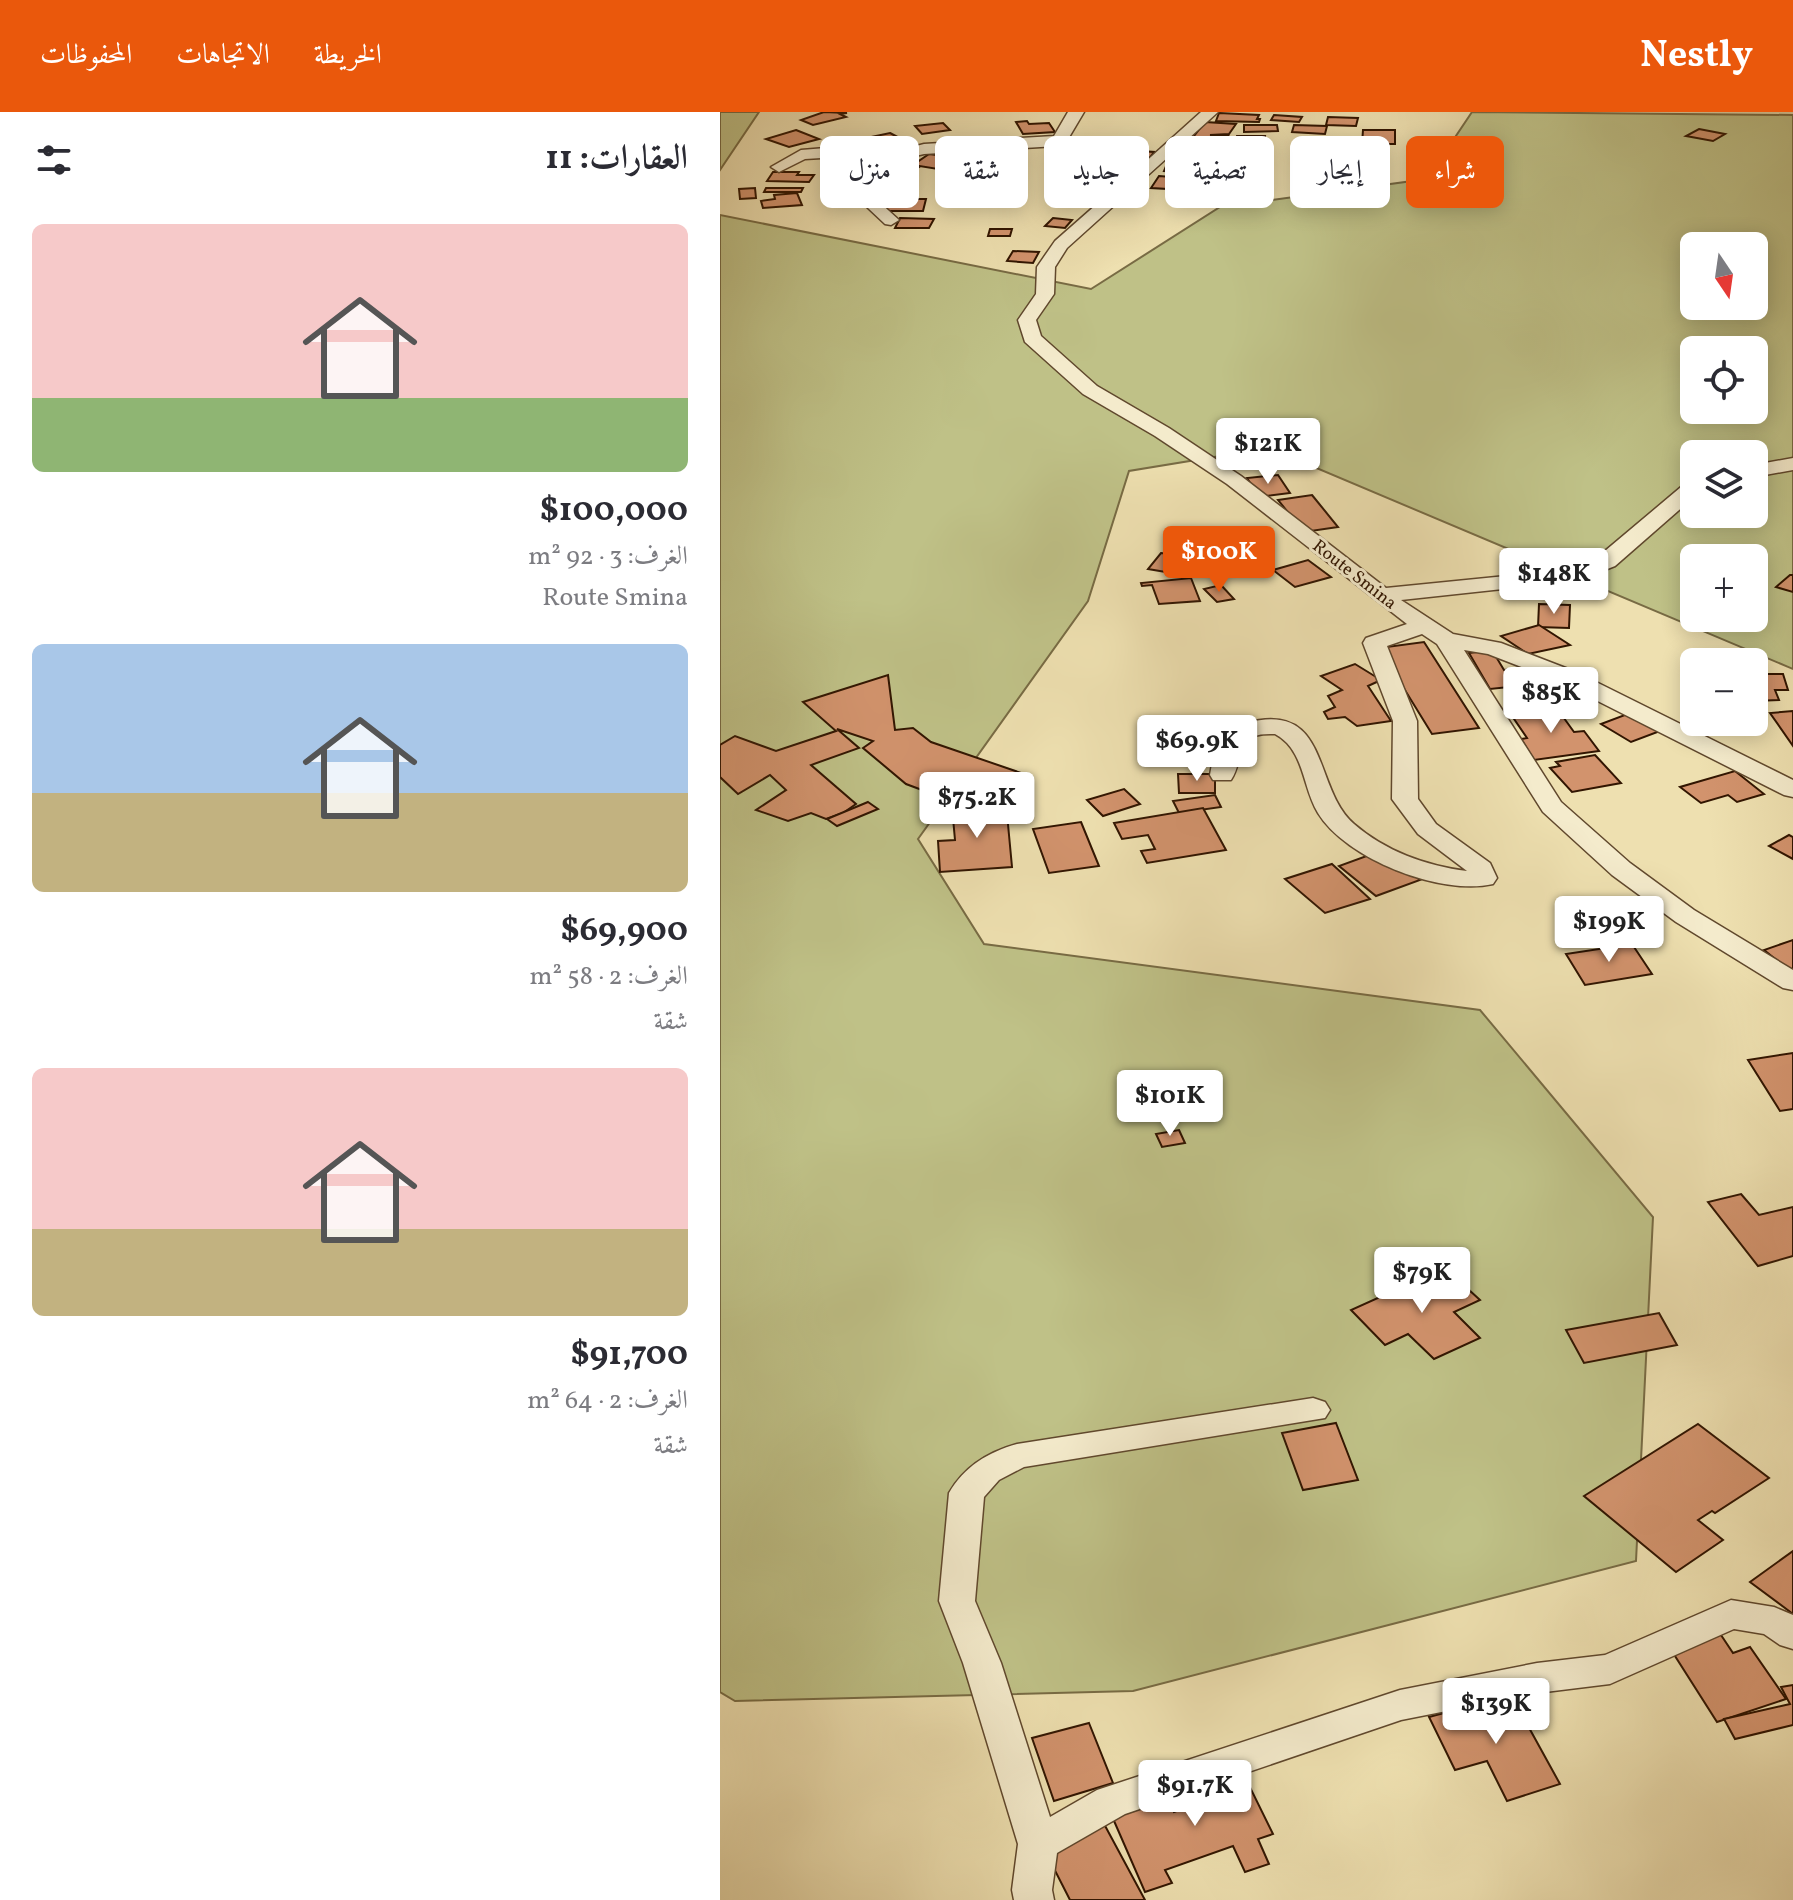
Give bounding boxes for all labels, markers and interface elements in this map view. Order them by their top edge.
text: Nestly [1640,30,1753,83]
text: المحفوظات [40,36,132,75]
text: الاتجاهات [176,36,270,75]
text: الخريطة [314,36,382,75]
text: العقارات: 11 [545,136,688,183]
chip: منزل [820,136,919,208]
chip: شقة [935,136,1028,208]
chip: جديد [1044,136,1149,208]
chip: تصفية [1165,136,1274,208]
chip: إيجار [1290,136,1390,208]
chip: شراء [1406,136,1504,208]
icon: filters [32,138,76,182]
north arrow [1680,232,1768,320]
map controls [1680,232,1768,736]
icon: home [288,276,432,420]
button: locate [1680,336,1768,424]
pin: $121K [1212,418,1324,486]
text: $121K [1234,426,1302,462]
button: layers [1680,440,1768,528]
text: $100,000 [540,488,688,535]
pin: $100K [1163,526,1275,594]
text: $100K [1181,534,1257,570]
street label: Route Smina [1307,534,1402,616]
text: الغرف: 3 · 92 m² [528,539,688,575]
button: + [1680,544,1768,632]
pin: $148K [1498,548,1610,616]
text: $148K [1517,556,1591,592]
text: Route Smina [542,580,688,616]
button: − [1680,648,1768,736]
pin: $85K [1504,667,1598,735]
text: $85K [1521,675,1581,711]
icon: home [288,696,432,840]
pin: $69.9K [1132,715,1262,783]
text: $69.9K [1155,723,1239,759]
pin: $75.2K [912,772,1042,840]
text: $75.2K [937,780,1017,816]
pin: $199K [1553,896,1665,964]
text: $199K [1573,904,1645,940]
text: $69,900 [560,908,688,955]
text: الغرف: 2 · 58 m² [529,959,688,995]
text: شقة [654,1004,688,1040]
pin: $101K [1114,1070,1226,1138]
text: $101K [1135,1078,1205,1114]
icon: home [288,1120,432,1264]
pin: $79K [1375,1247,1469,1315]
text: $79K [1392,1255,1452,1291]
text: $91,700 [571,1332,688,1379]
text: الغرف: 2 · 64 m² [527,1383,688,1419]
text: شقة [654,1428,688,1464]
pin: $139K [1440,1678,1552,1746]
text: $139K [1461,1686,1532,1722]
pin: $91.7K [1130,1760,1260,1828]
text: $91.7K [1156,1768,1234,1804]

